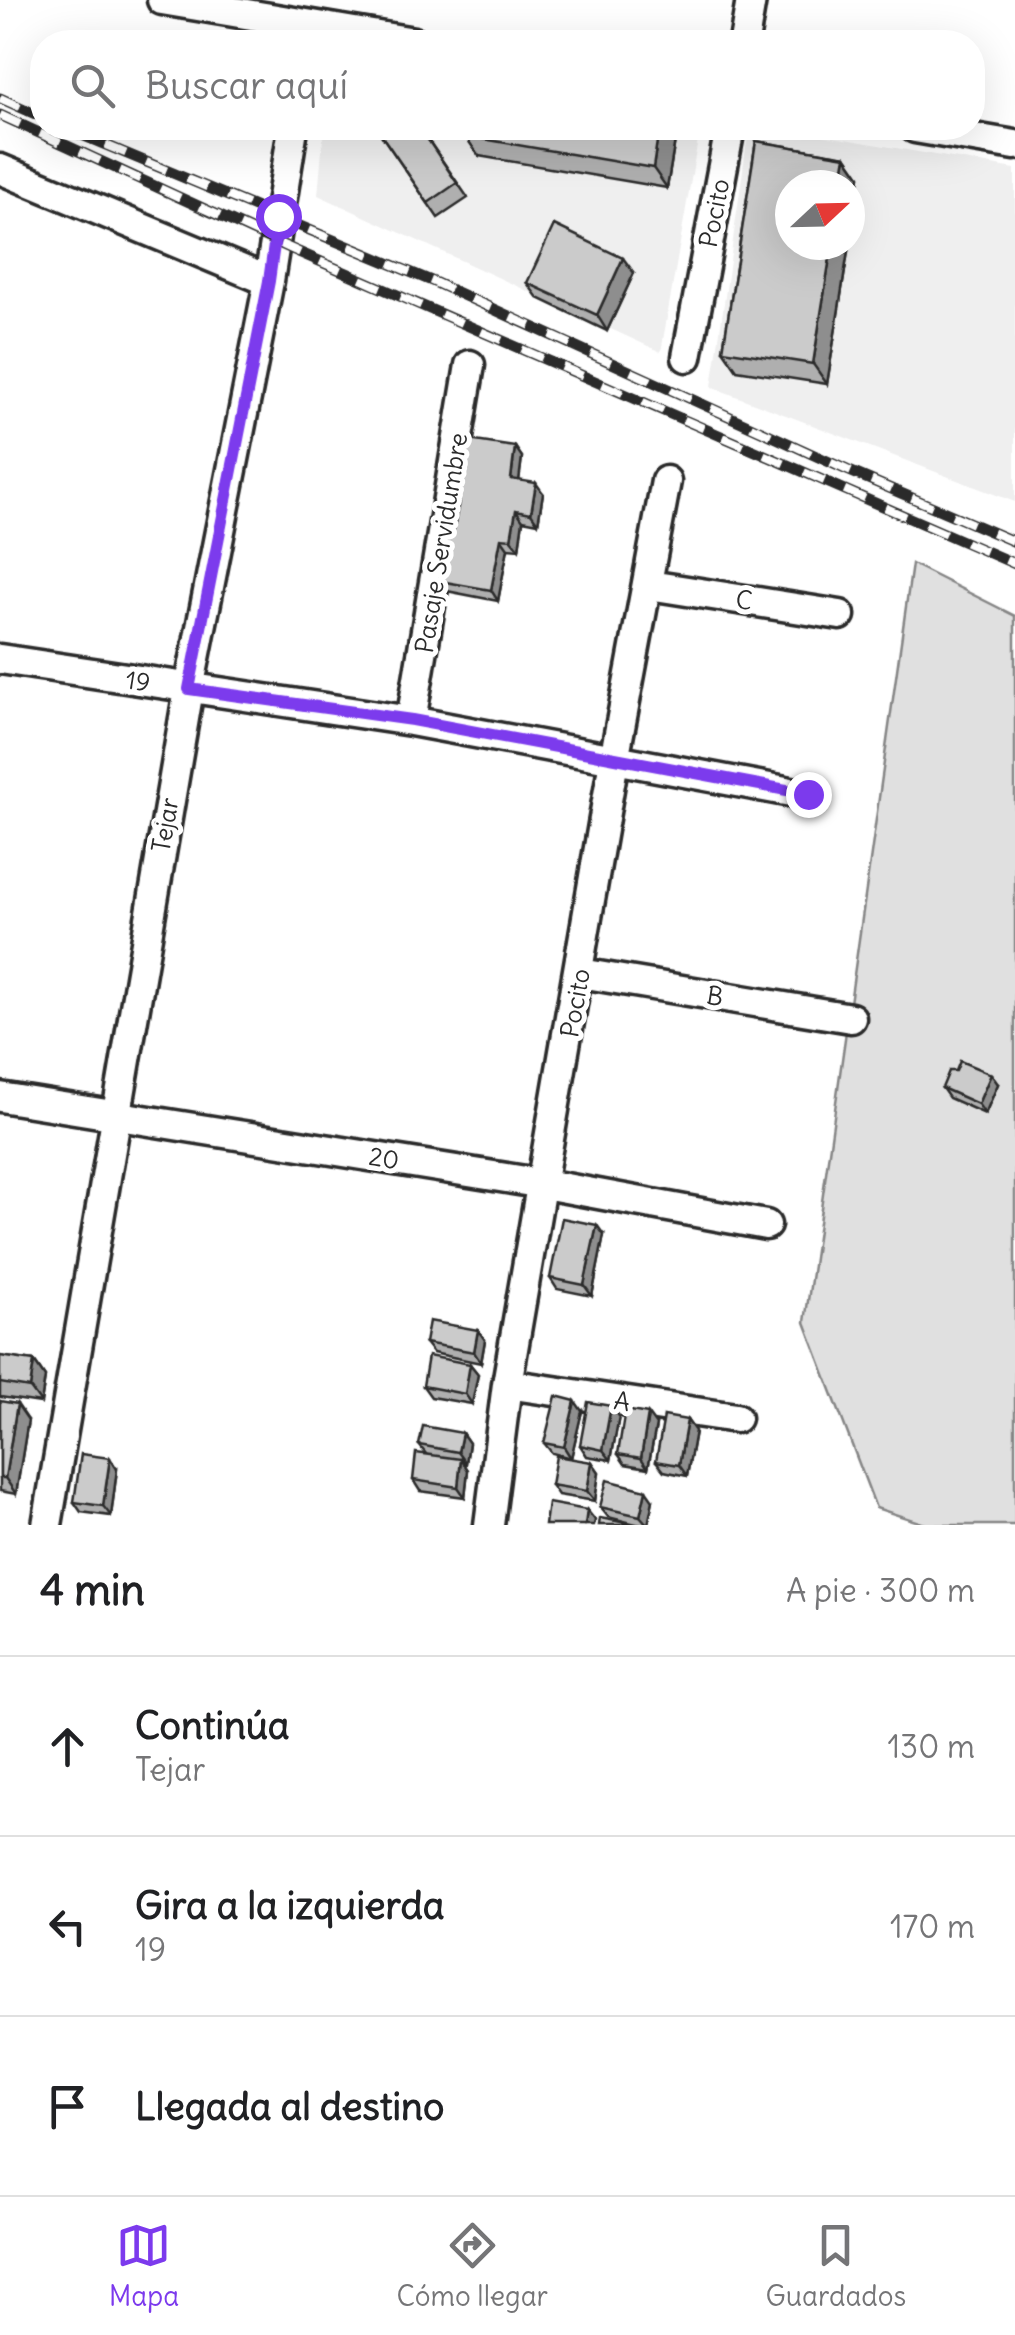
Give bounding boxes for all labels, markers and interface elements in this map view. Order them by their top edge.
search box [30,30,985,140]
icon: search [65,58,120,113]
text: Buscar aquí [145,62,348,109]
north arrow [775,170,865,260]
street label: Pocito [692,176,736,250]
route start [256,194,302,240]
street label: Pasaje Servidumbre [408,431,474,655]
street label: C [733,583,755,617]
street label: 19 [123,663,153,699]
route end [786,772,832,818]
street label: Tejar [144,795,186,855]
street label: Pocito [553,966,597,1040]
street label: B [704,979,726,1013]
street label: 20 [367,1140,401,1176]
street label: A [612,1384,632,1418]
text: 4 min [40,1564,145,1616]
text: A pie · 300 m [786,1570,975,1611]
text: Continúa [135,1702,290,1749]
icon: ahead [40,1719,95,1774]
text: 130 m [887,1726,975,1767]
text: Tejar [135,1749,205,1790]
text: Gira a la izquierda [135,1882,445,1929]
icon: left [40,1899,95,1954]
text: 170 m [890,1906,975,1947]
text: 19 [135,1929,166,1970]
icon: arrive [40,2079,95,2134]
text: Llegada al destino [135,2083,444,2130]
tab: Mapa [109,2218,179,2314]
tab: Cómo llegar [397,2218,548,2314]
tab: Guardados [765,2218,906,2314]

